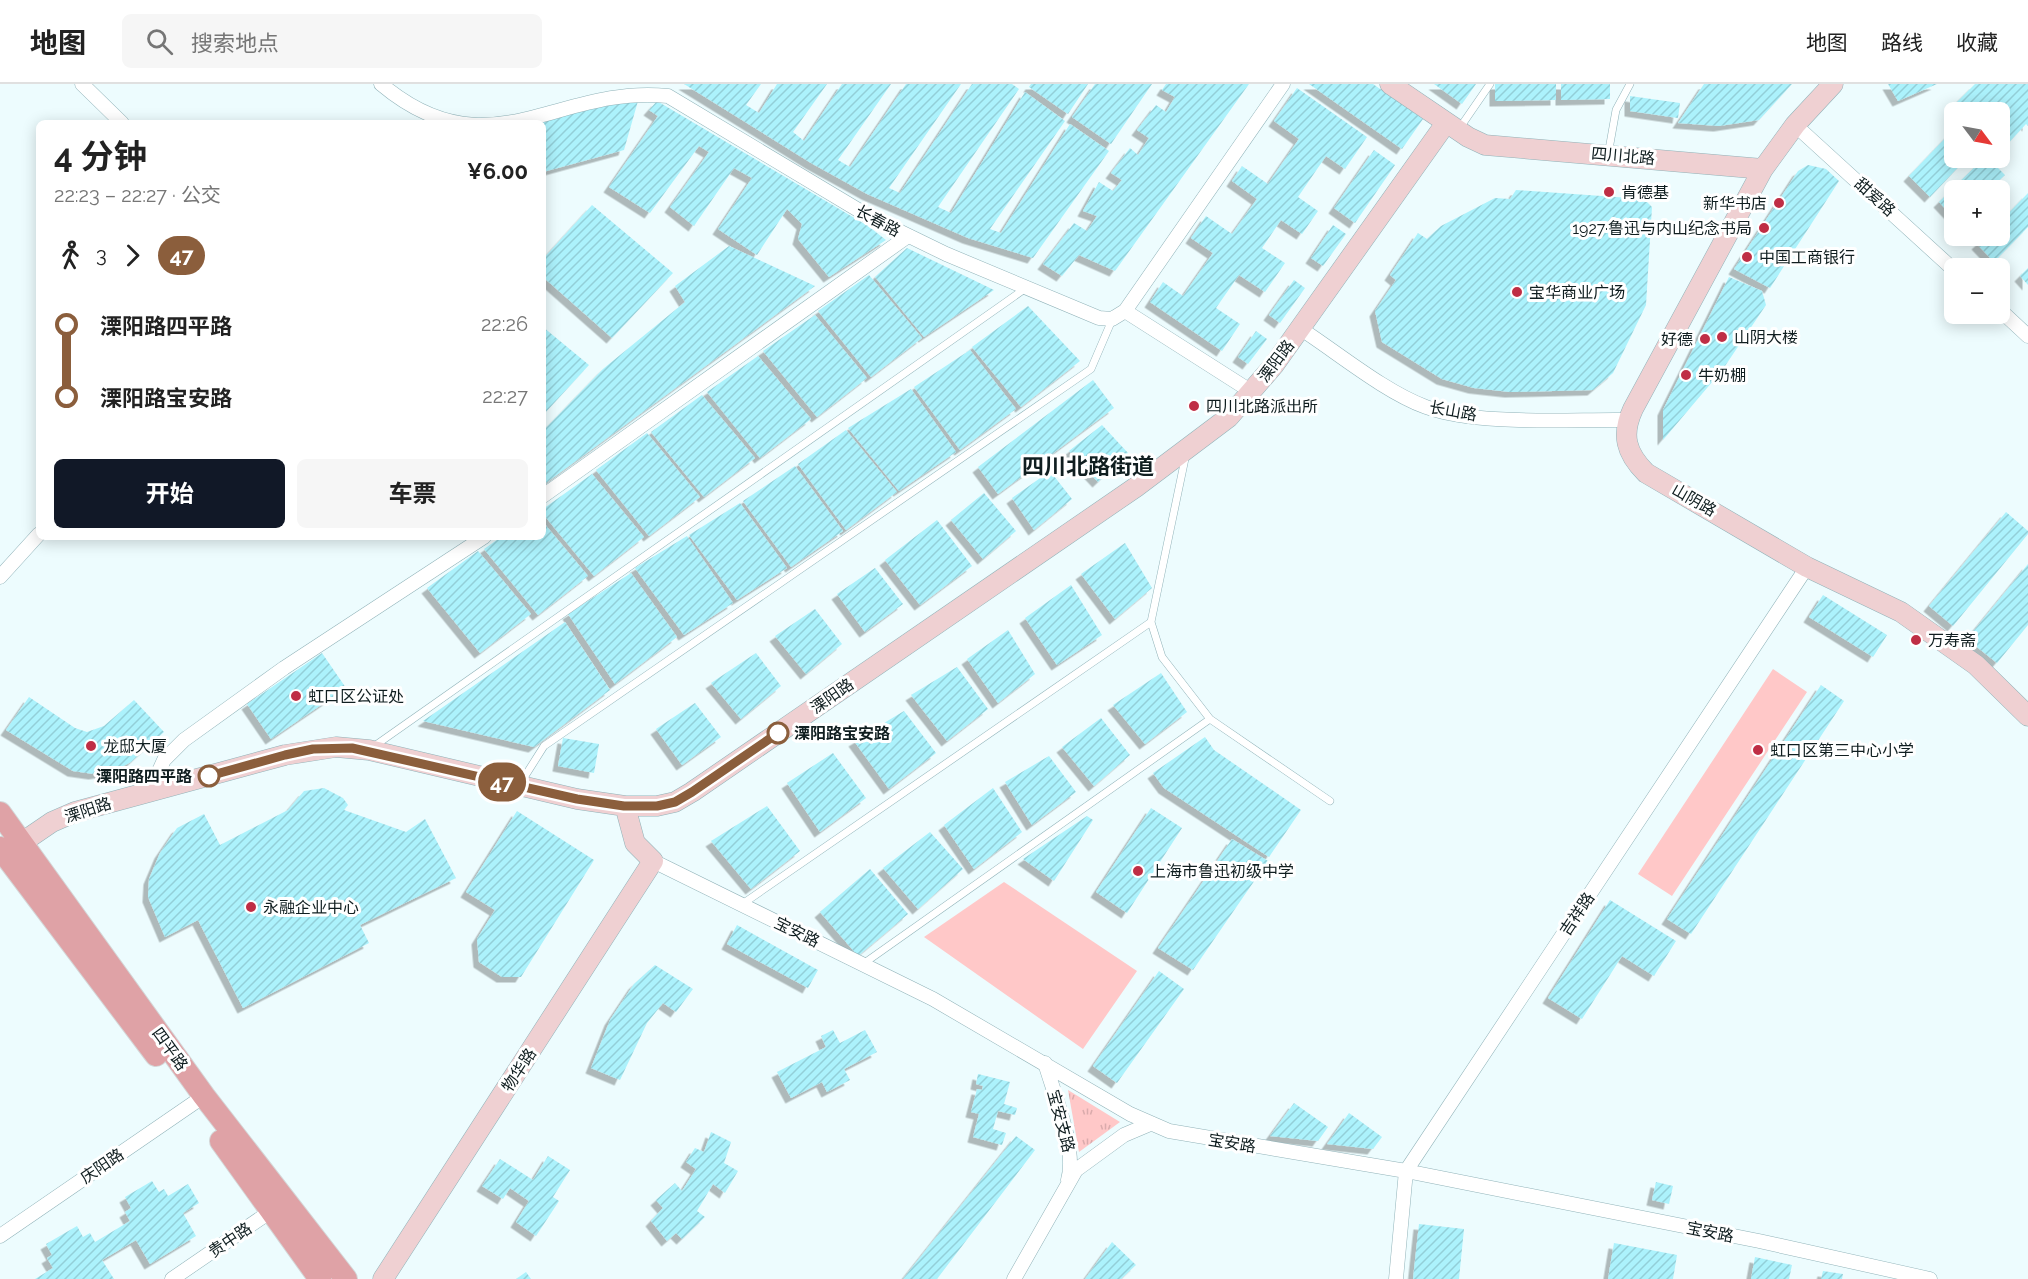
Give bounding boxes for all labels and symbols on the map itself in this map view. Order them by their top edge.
north arrow [1944,102,2010,168]
street label: 四川北路 [1590,144,1656,168]
street label: 甜爱路 [1851,174,1899,220]
place label: 肯德基 [1621,183,1669,202]
marker: 肯德基 [1602,185,1616,199]
place label: 新华书店 [1703,194,1767,213]
marker: 新华书店 [1772,196,1786,210]
street label: 长春路 [852,201,904,241]
place label: 1927·鲁迅与内山纪念书局 [1572,219,1752,238]
marker: 1927·鲁迅与内山纪念书局 [1757,221,1771,235]
place label: 中国工商银行 [1759,248,1855,267]
marker: 中国工商银行 [1740,250,1754,264]
place label: 宝华商业广场 [1529,283,1625,302]
marker: 宝华商业广场 [1510,285,1524,299]
place label: 山阴大楼 [1734,328,1798,347]
place label: 好德 [1661,330,1693,349]
marker: 山阴大楼 [1715,330,1729,344]
marker: 好德 [1698,332,1712,346]
street label: 溧阳路 [1254,336,1298,386]
place label: 牛奶棚 [1698,366,1746,385]
marker: 牛奶棚 [1679,368,1693,382]
place label: 四川北路派出所 [1206,397,1318,416]
street label: 长山路 [1428,397,1478,425]
marker: 四川北路派出所 [1187,399,1201,413]
district label: 四川北路街道 [1022,453,1154,479]
street label: 山阴路 [1668,480,1720,520]
place label: 万寿斋 [1928,631,1976,650]
marker: 万寿斋 [1909,633,1923,647]
street label: 溧阳路 [807,674,857,718]
place label: 虹口区公证处 [308,687,404,706]
marker: 虹口区公证处 [289,689,303,703]
marker: 溧阳路宝安路 [767,722,789,744]
place label: 溧阳路宝安路 [794,724,890,743]
place label: 龙邸大厦 [103,737,167,756]
marker: 龙邸大厦 [84,739,98,753]
place label: 虹口区第三中心小学 [1770,741,1914,760]
marker: 虹口区第三中心小学 [1751,743,1765,757]
line badge: 47 [475,762,529,802]
marker: 溧阳路四平路 [198,765,220,787]
place label: 溧阳路四平路 [96,767,192,786]
street label: 溧阳路 [62,794,114,826]
place label: 上海市鲁迅初级中学 [1150,862,1294,881]
marker: 上海市鲁迅初级中学 [1131,864,1145,878]
street label: 吉祥路 [1556,889,1598,939]
place label: 永融企业中心 [263,898,359,917]
marker: 永融企业中心 [244,900,258,914]
street label: 宝安路 [771,913,823,951]
street label: 四平路 [148,1024,192,1074]
street label: 物华路 [498,1045,540,1095]
street label: 宝安支路 [1044,1088,1078,1154]
street label: 宝安路 [1207,1130,1257,1156]
street label: 庆阳路 [77,1145,127,1187]
street label: 宝安路 [1685,1218,1735,1246]
street label: 贵中路 [205,1219,255,1261]

